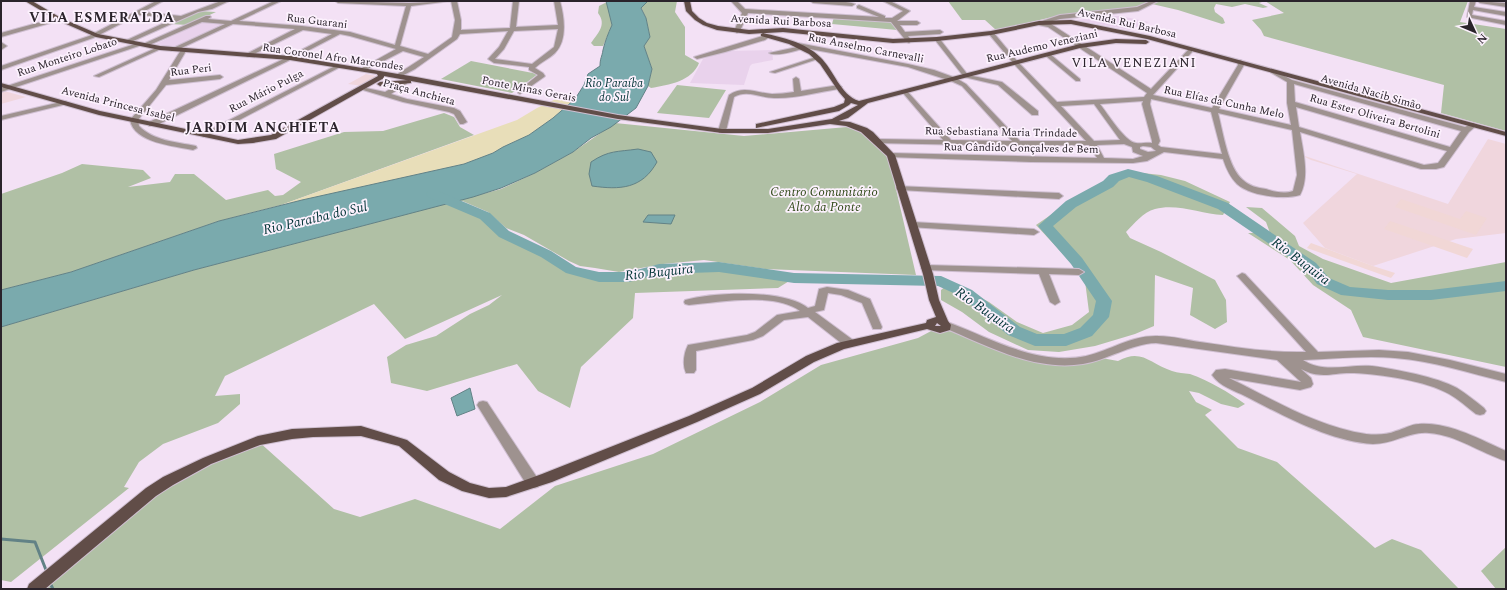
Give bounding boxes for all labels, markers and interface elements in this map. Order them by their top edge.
street label: Avenida Rui Barbosa [1076,3,1179,43]
district label: VILA ESMERALDA [29,7,175,28]
street label: Rua Guarani [286,9,348,33]
street label: Avenida Rui Barbosa [730,10,833,32]
north arrow [1455,12,1495,52]
street label: Rua Audemo Veneziani [985,25,1099,67]
street label: Rua Anselmo Carnevalli [807,28,925,68]
text: N [1473,29,1491,48]
street label: Rua Monteiro Lobato [15,33,119,81]
street label: Rua Coronel Afro Marcondes [261,39,405,75]
district label: VILA VENEZIANI [1071,53,1197,73]
street label: Rua Peri [169,59,213,81]
street label: Rua Mário Pulga [226,65,307,117]
street label: Avenida Nacib Simão [1319,69,1423,115]
street label: Ponte Minas Gerais [480,71,578,107]
street label: Praça Anchieta [381,74,458,110]
water label: Rio Paraíba do Sul [585,74,643,107]
street label: Rua Elías da Cunha Melo [1162,81,1286,123]
street label: Avenida Princesa Isabel [60,82,176,126]
street label: Rua Ester Oliveira Bertolini [1308,89,1442,143]
district label: JARDIM ANCHIETA [185,117,341,138]
street label: Rua Sebastiana Maria Trindade [925,122,1077,142]
street label: Rua Cândido Gonçalves de Bem [943,138,1099,158]
park label: Centro Comunitário Alto da Ponte [770,182,878,217]
water label: Rio Paraíba do Sul [261,196,370,240]
water label: Rio Buquira [1267,232,1335,290]
water label: Rio Buquira [624,258,694,286]
water label: Rio Buquira [951,282,1019,338]

